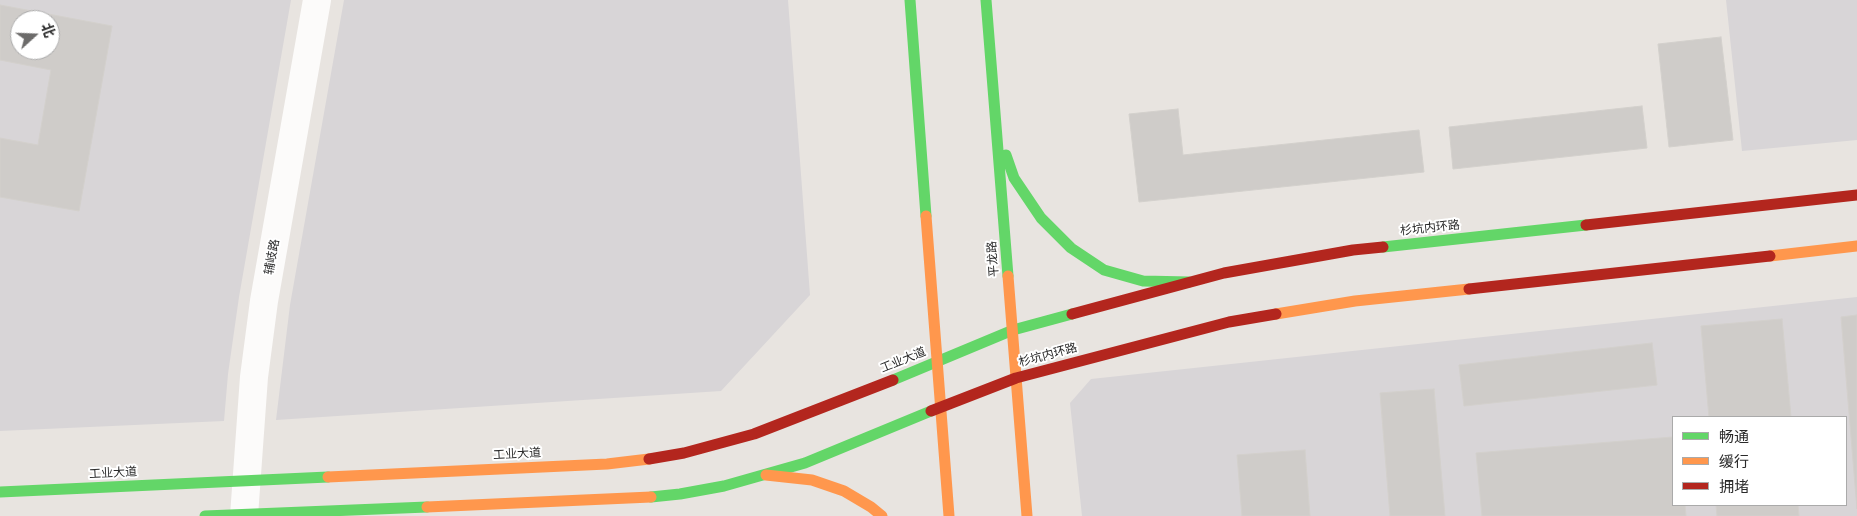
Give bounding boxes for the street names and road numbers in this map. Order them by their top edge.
street label: 杉坑内环路 [1399,218,1461,238]
street label: 辅岐路 [262,238,282,276]
street label: 平龙路 [985,241,1001,277]
street label: 杉坑内环路 [1017,340,1079,370]
street label: 工业大道 [878,344,928,376]
street label: 工业大道 [493,446,541,462]
street label: 工业大道 [89,465,137,481]

